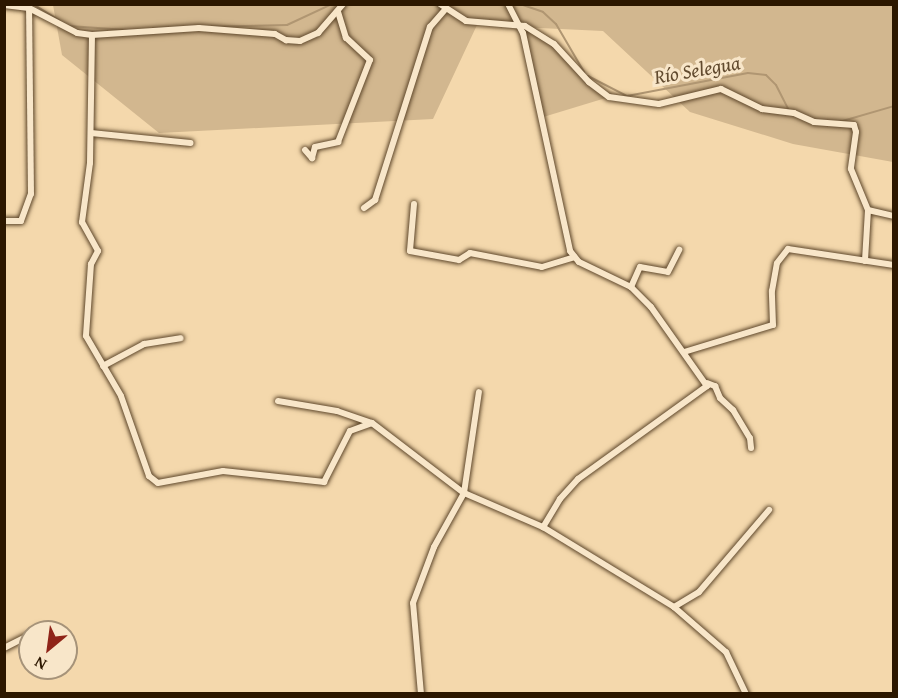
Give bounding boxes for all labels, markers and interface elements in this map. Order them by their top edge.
water label: Río Selegua [652,50,742,88]
north arrow [18,620,78,680]
text: N [30,651,51,677]

